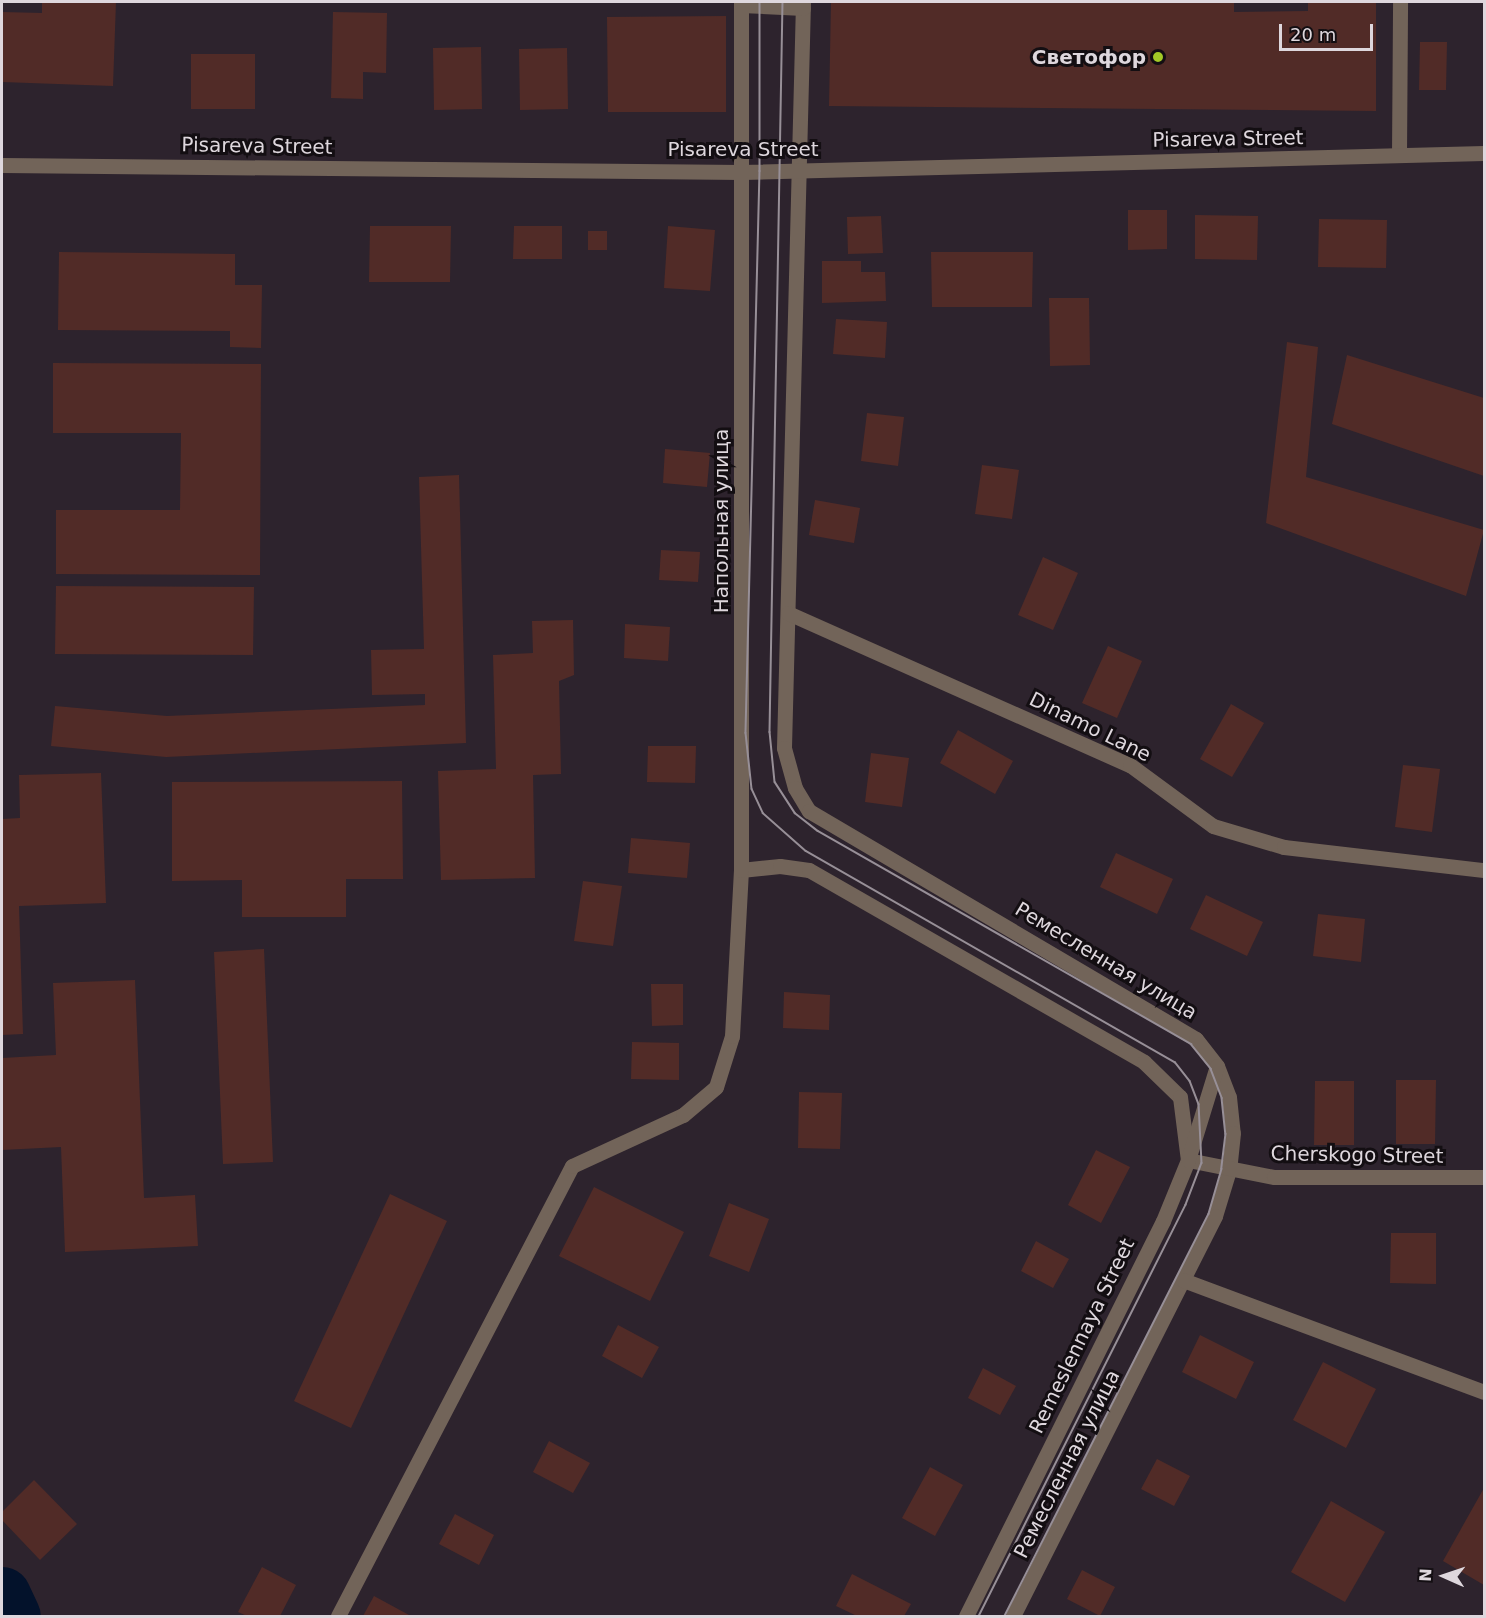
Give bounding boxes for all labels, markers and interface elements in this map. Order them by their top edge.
scale bar [1282,12,1376,50]
text: 20 m [1290,24,1336,45]
place label: Светофор [1032,45,1146,69]
marker: Светофор [1151,50,1165,64]
street label: Pisareva Street [1152,126,1304,152]
street label: Pisareva Street [181,133,333,159]
street label: Pisareva Street [667,137,819,161]
street label: Напольная улица [709,429,733,613]
street label: Dinamo Lane [1025,687,1155,767]
street label: Ремесленная улица [1011,897,1201,1025]
street label: Cherskogo Street [1270,1141,1444,1169]
street label: Remeslennaya Street [1024,1234,1140,1438]
street label: Ремесленная улица [1009,1366,1125,1562]
north arrow [1414,1546,1474,1606]
text: N [1416,1568,1435,1582]

